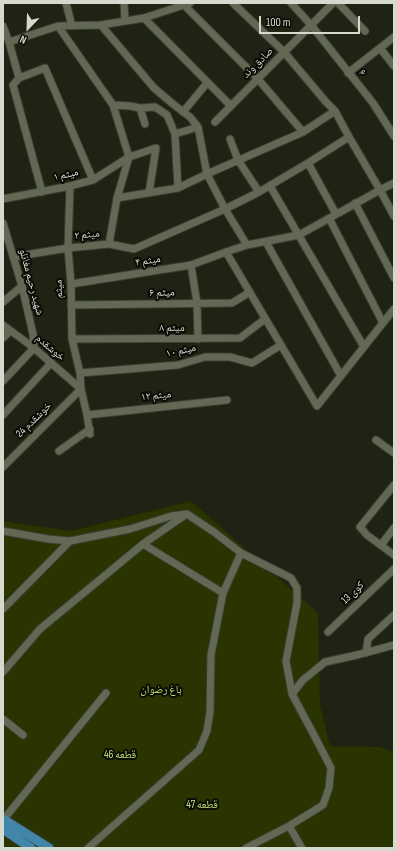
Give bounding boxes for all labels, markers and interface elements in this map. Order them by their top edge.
north arrow [8,8,48,48]
scale bar [261,8,362,34]
text: 100 m [266,15,291,30]
text: N [18,32,28,47]
street label: صادق وند [240,45,276,81]
street label: ۶ [355,67,369,79]
street label: ۱ میثم [52,166,80,184]
street label: ۲ میثم [74,227,100,243]
street label: شهید رحیم مغانلو [16,247,46,317]
street label: ۴ میثم [134,252,162,270]
street label: میثم [52,280,66,298]
street label: ۶ میثم [149,286,175,300]
street label: ۸ میثم [159,321,185,335]
street label: خوشقدم [33,332,67,364]
street label: ۱۰ میثم [165,341,197,361]
street label: ۱۲ میثم [140,388,172,404]
street label: خوشقدم 24 [13,399,55,441]
street label: کوی 13 [339,579,367,607]
park label: باغ رضوان [140,683,182,697]
park label: قطعه 46 [104,748,136,762]
park label: قطعه 47 [186,798,218,812]

